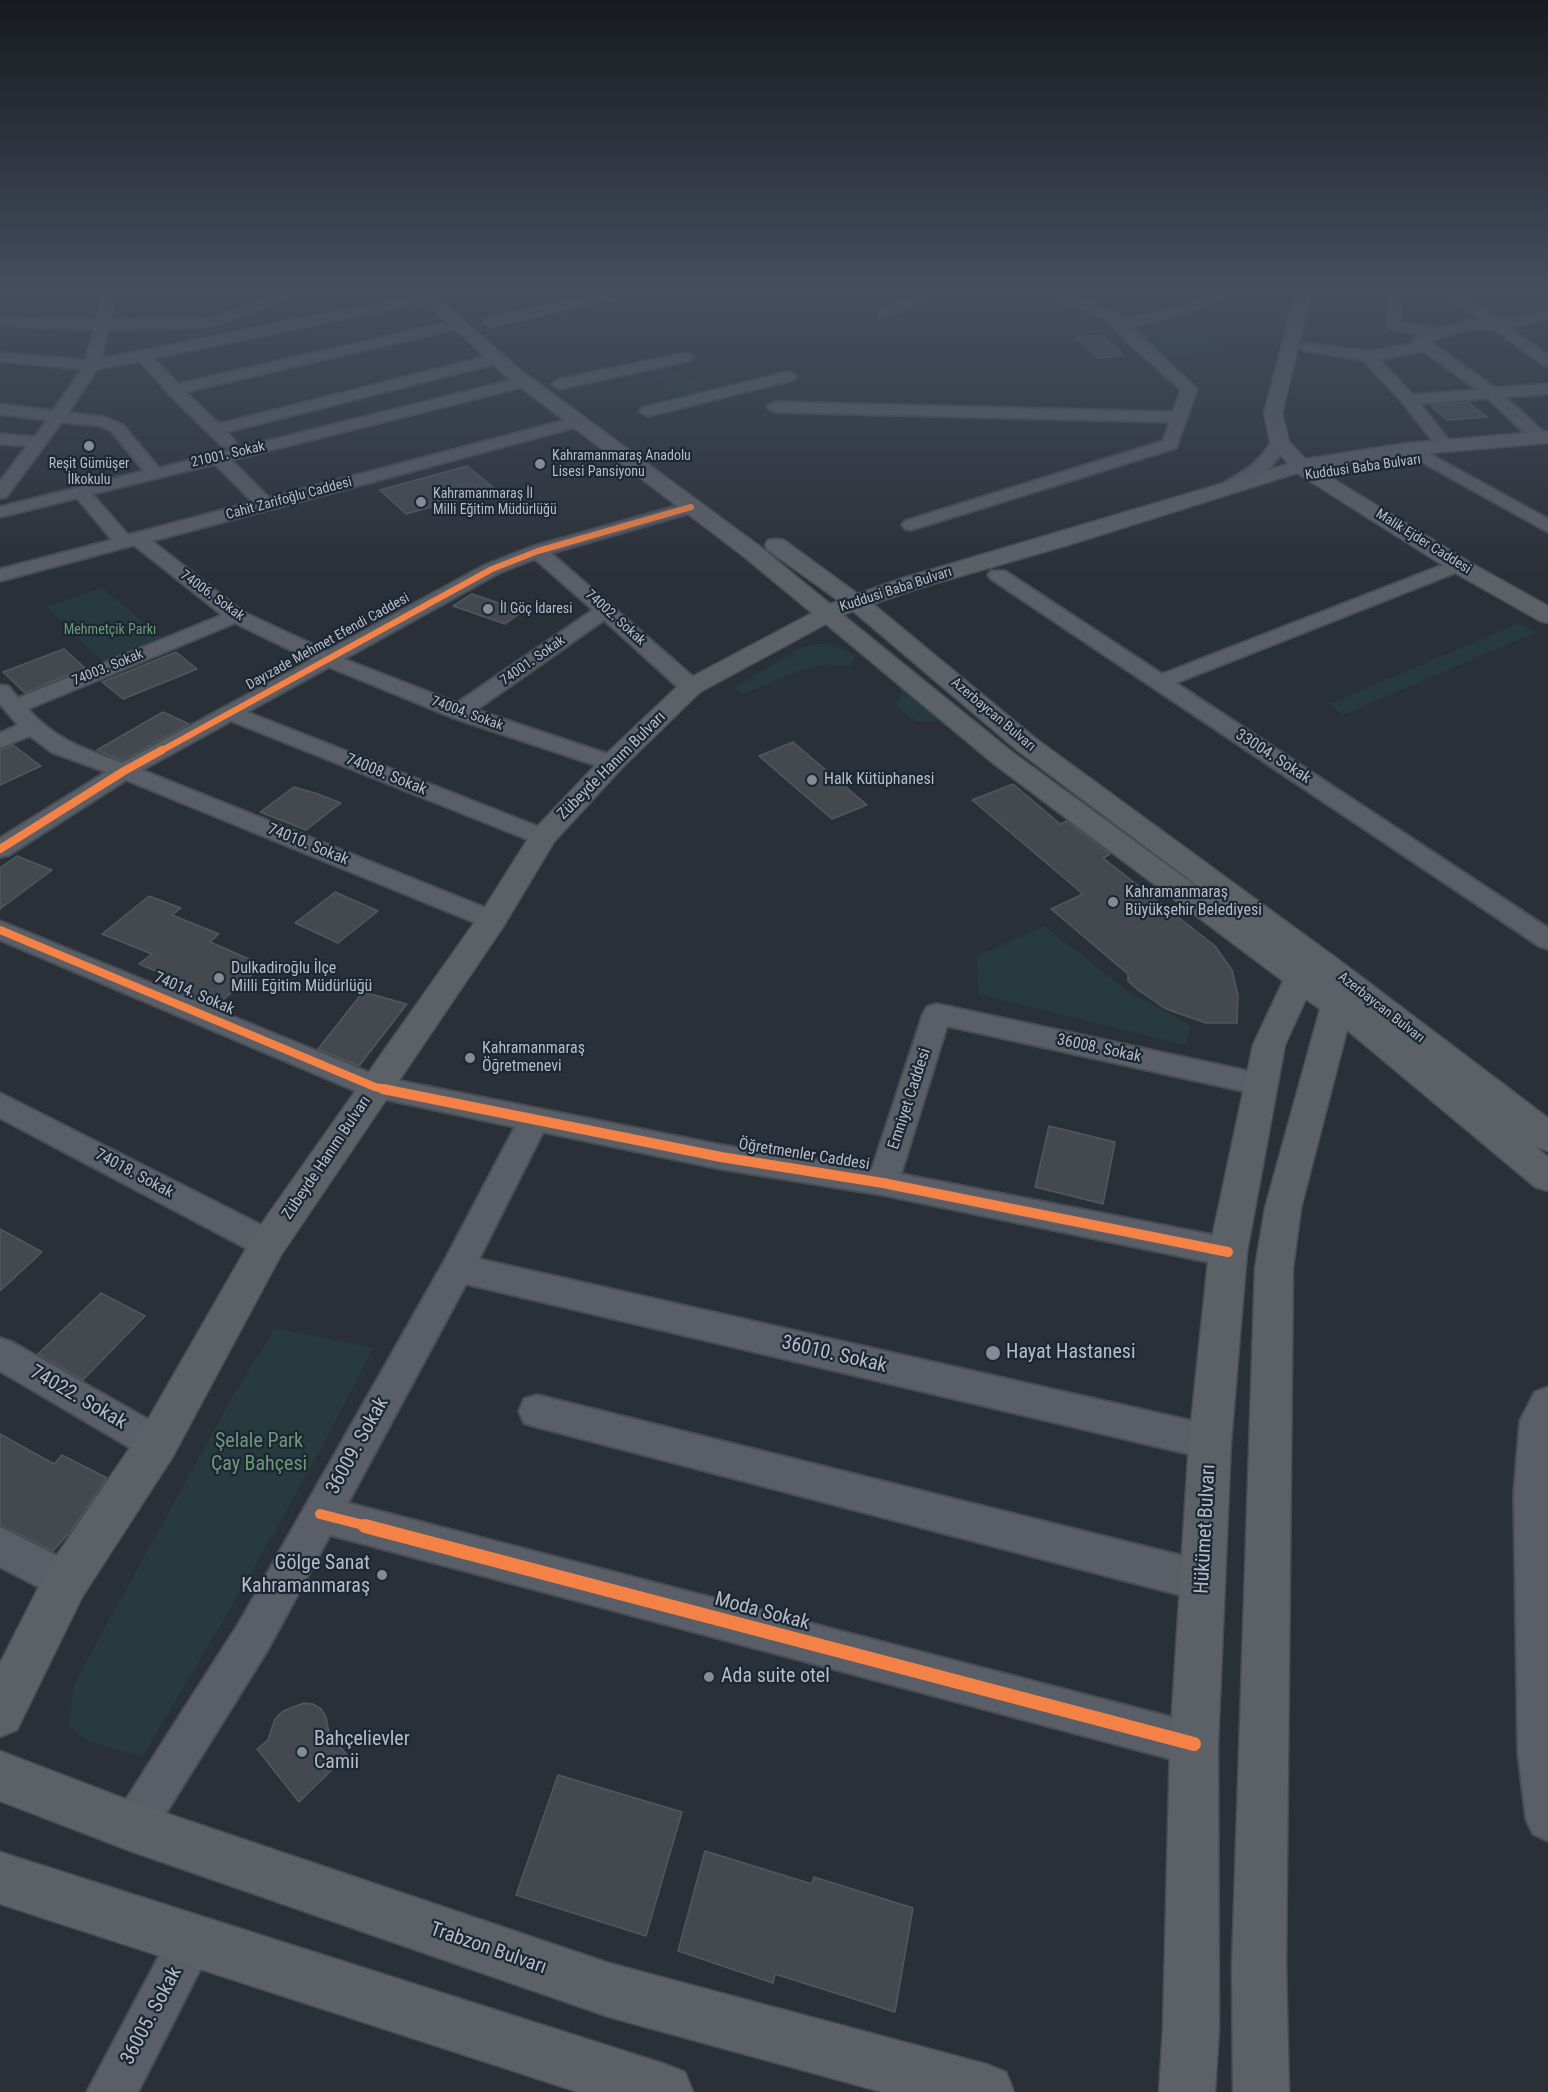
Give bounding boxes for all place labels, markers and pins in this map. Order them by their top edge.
marker: Reşit Gümüşer İlkokulu [82,439,96,453]
place label: Kahramanmaraş Anadolu Lisesi Pansiyonu [552,448,691,480]
place label: Reşit Gümüşer İlkokulu [49,456,129,488]
marker: Kahramanmaraş Anadolu Lisesi Pansiyonu [533,457,547,471]
place label: Kahramanmaraş İl Milli Eğitim Müdürlüğü [433,486,557,518]
marker: Kahramanmaraş İl Milli Eğitim Müdürlüğü [414,495,428,509]
place label: İl Göç İdaresi [500,601,572,617]
marker: İl Göç İdaresi [481,602,495,616]
place label: Halk Kütüphanesi [824,770,934,790]
marker: Halk Kütüphanesi [805,773,819,787]
place label: Kahramanmaraş Büyükşehir Belediyesi [1125,883,1262,921]
marker: Kahramanmaraş Büyükşehir Belediyesi [1106,895,1120,909]
place label: Dulkadiroğlu İlçe Milli Eğitim Müdürlüğü [231,959,372,997]
marker: Dulkadiroğlu İlçe Milli Eğitim Müdürlüğü [212,971,226,985]
place label: Kahramanmaraş Öğretmenevi [482,1039,585,1077]
marker: Kahramanmaraş Öğretmenevi [463,1051,477,1065]
place label: Hayat Hastanesi [1006,1341,1135,1365]
marker: Hayat Hastanesi [984,1344,1002,1362]
place label: Gölge Sanat Kahramanmaraş [241,1552,370,1599]
marker: Gölge Sanat Kahramanmaraş [375,1568,389,1582]
place label: Ada suite otel [721,1665,830,1689]
marker: Ada suite otel [702,1670,716,1684]
place label: Bahçelievler Camii [314,1728,410,1775]
marker: Bahçelievler Camii [295,1745,309,1759]

